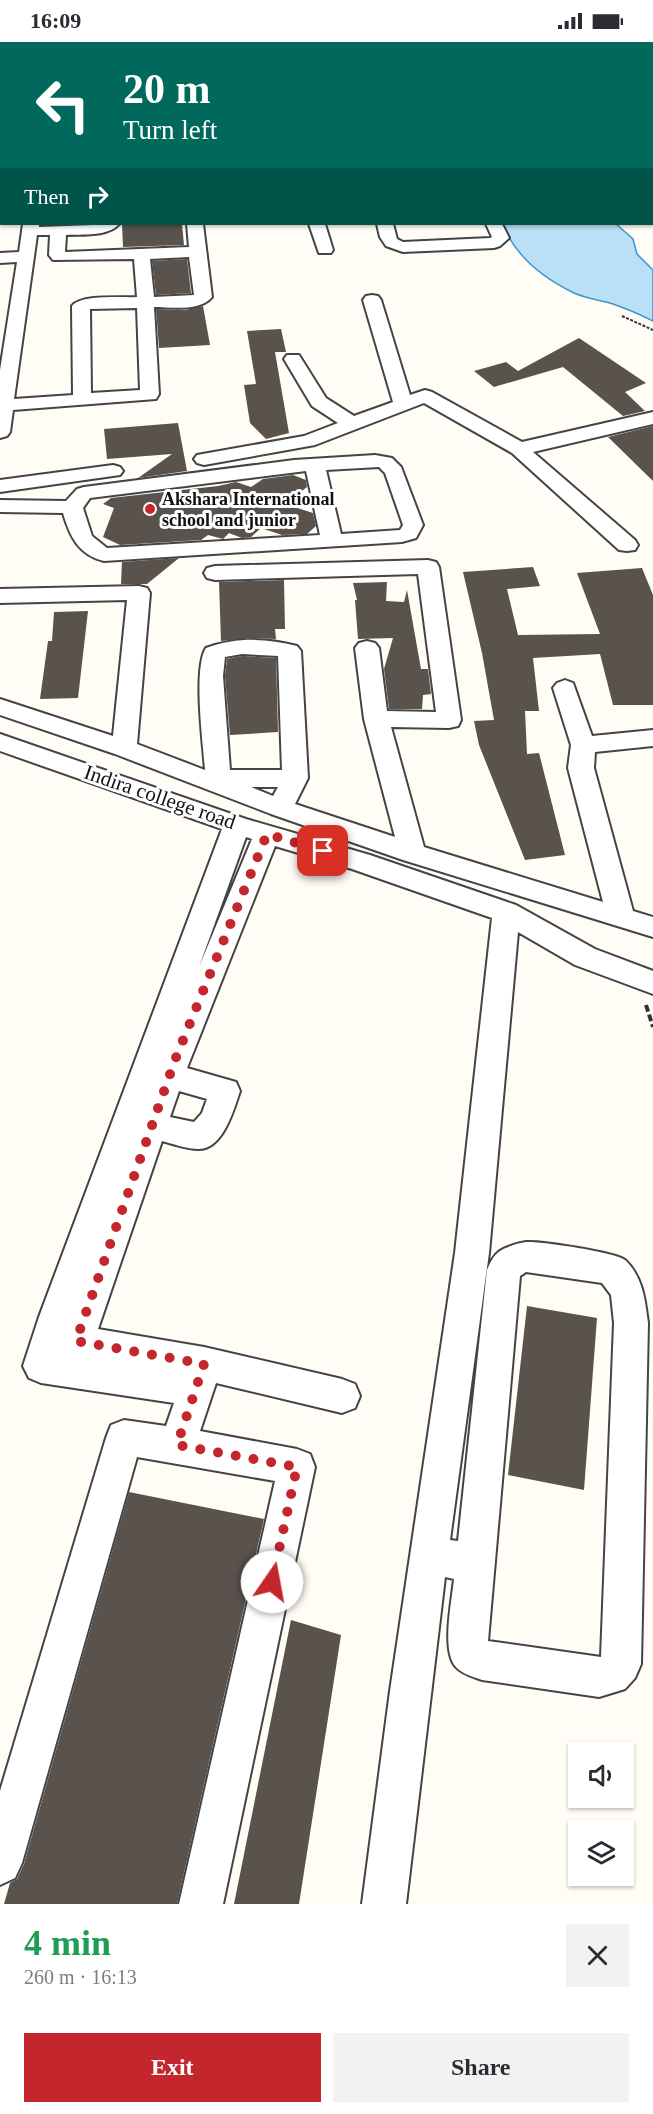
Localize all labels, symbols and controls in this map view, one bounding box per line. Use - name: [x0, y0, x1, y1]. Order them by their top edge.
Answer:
- text: 16:09: [30, 8, 81, 33]
- icon: left: [24, 66, 102, 144]
- text: 20 m: [123, 66, 211, 112]
- text: Turn left: [123, 115, 217, 145]
- icon: right: [81, 180, 114, 213]
- text: Then: [24, 184, 69, 209]
- place label: Akshara International school and junior: [162, 489, 335, 530]
- marker: Akshara International school and junior: [143, 502, 157, 516]
- street label: Indira college road: [81, 760, 239, 834]
- pin: [297, 825, 348, 876]
- icon: arrive: [306, 834, 339, 867]
- position arrow: [240, 1550, 304, 1614]
- map controls: [568, 1742, 634, 1886]
- button: sound: [568, 1742, 634, 1808]
- button: layers: [568, 1820, 634, 1886]
- text: 4 min: [24, 1923, 111, 1963]
- button: close: [566, 1924, 629, 1987]
- text: 260 m · 16:13: [24, 1966, 137, 1988]
- button: Exit: [24, 2033, 321, 2102]
- button: Share: [333, 2033, 629, 2102]

